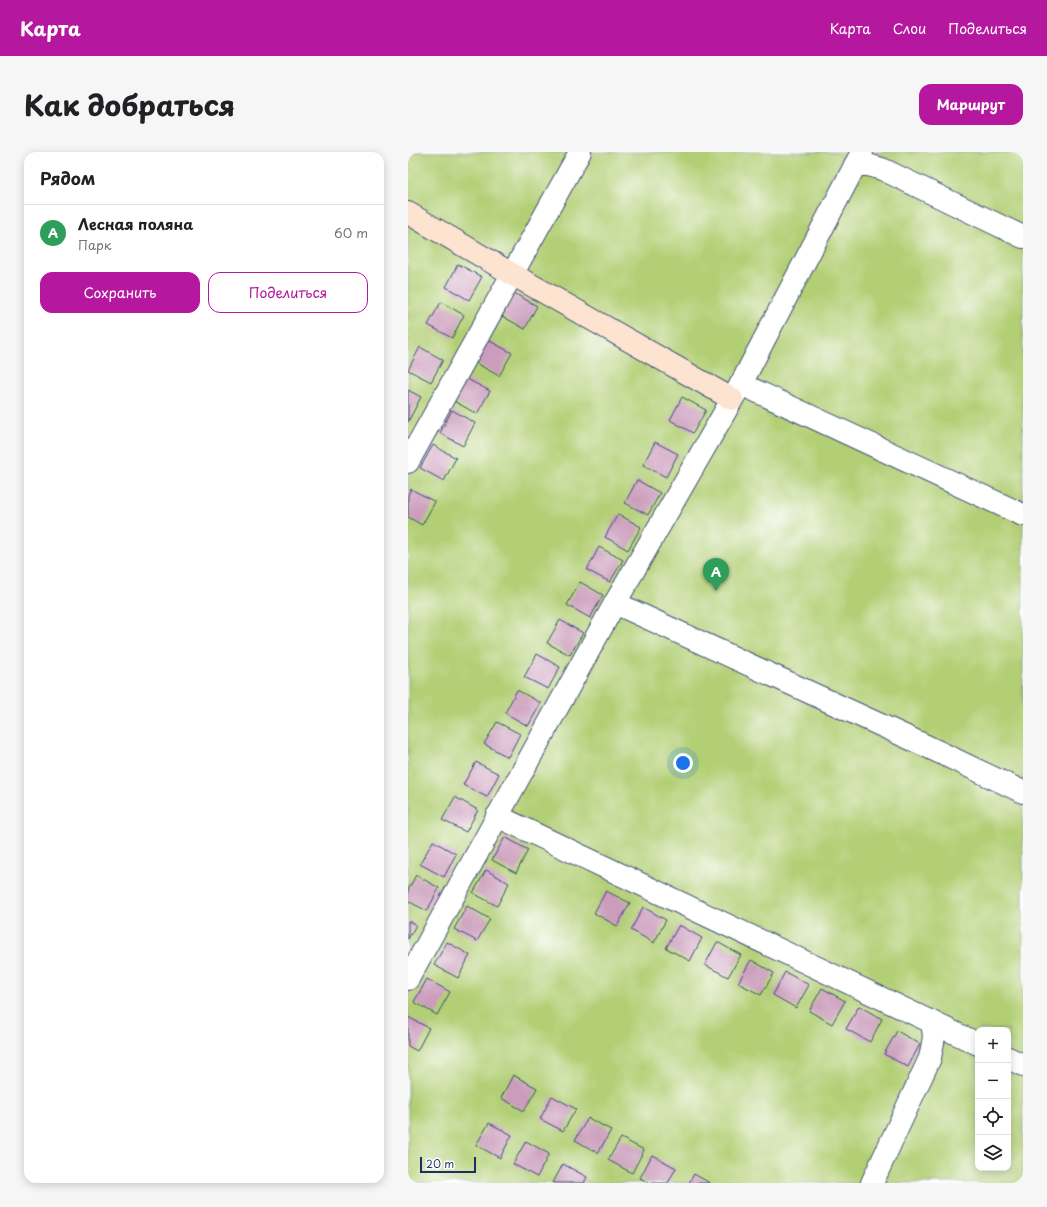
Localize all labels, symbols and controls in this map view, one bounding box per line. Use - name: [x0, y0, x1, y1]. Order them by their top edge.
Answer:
- text: Карта: [20, 14, 81, 42]
- text: Карта: [830, 18, 871, 39]
- text: Слои: [893, 18, 926, 39]
- text: Поделиться: [948, 18, 1027, 39]
- text: Как добраться: [24, 83, 235, 126]
- button: Маршрут: [919, 84, 1023, 125]
- text: Рядом: [40, 165, 95, 191]
- text: Лесная поляна: [78, 212, 194, 235]
- text: A: [48, 223, 58, 242]
- text: 60 m: [334, 223, 368, 242]
- text: Парк: [78, 235, 112, 254]
- button: Сохранить: [40, 272, 200, 313]
- button: Поделиться: [208, 272, 368, 313]
- pin: A: [703, 558, 729, 591]
- your location: [673, 753, 693, 773]
- map controls: [975, 1027, 1011, 1171]
- button: +: [975, 1027, 1011, 1063]
- button: −: [975, 1063, 1011, 1099]
- button: locate: [975, 1099, 1011, 1135]
- button: layers: [975, 1135, 1011, 1171]
- scale bar: [420, 1155, 476, 1174]
- text: 20 m: [426, 1155, 454, 1172]

